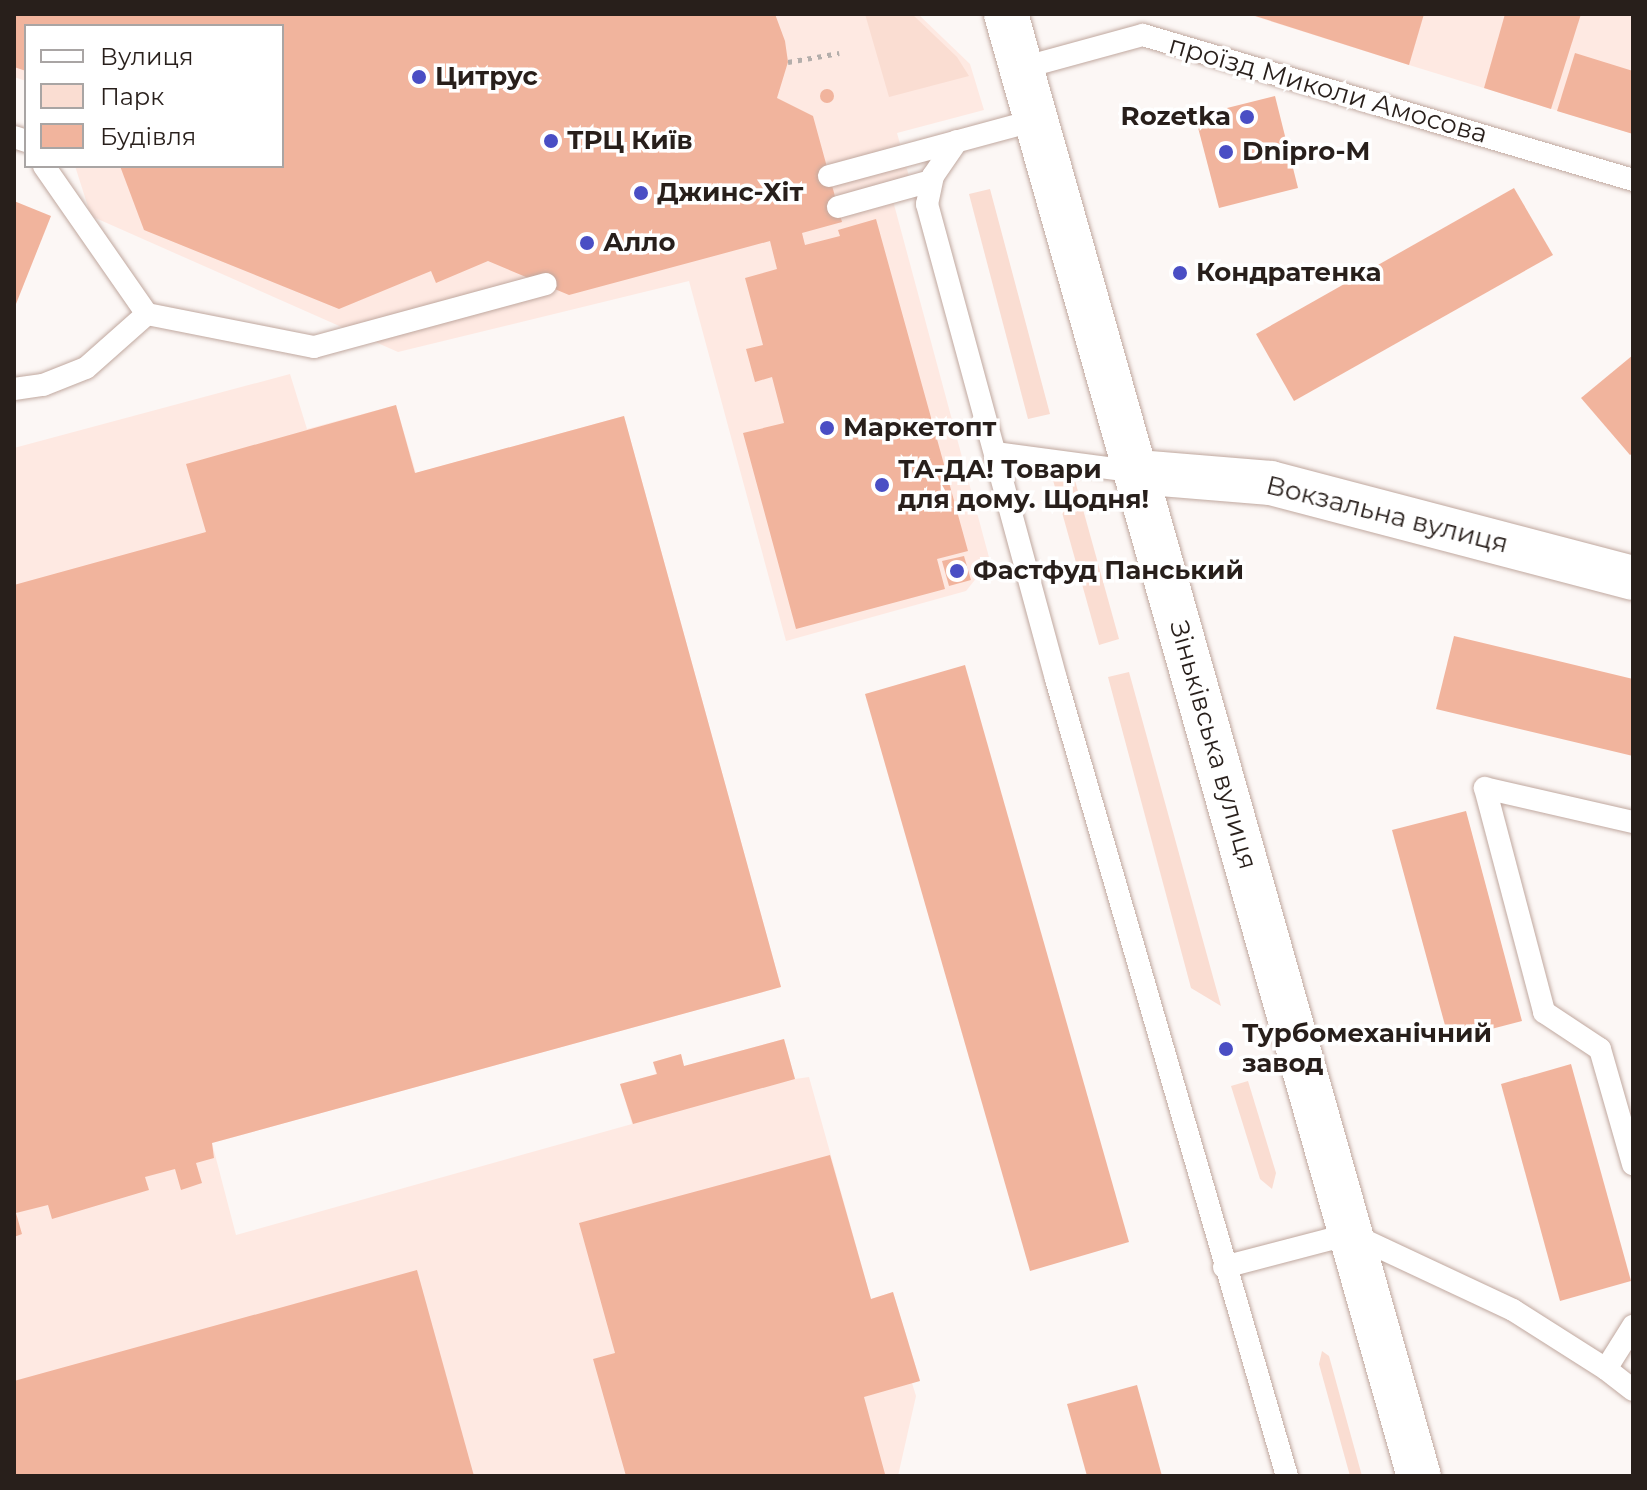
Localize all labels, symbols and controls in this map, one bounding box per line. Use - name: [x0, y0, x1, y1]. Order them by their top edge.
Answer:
- legend: [24, 24, 284, 168]
- street label: проїзд Миколи Амосова: [1165, 30, 1491, 150]
- text: Вулиця: [100, 42, 193, 71]
- place label: Цитрус: [435, 61, 538, 93]
- marker: Цитрус: [410, 68, 428, 86]
- text: Парк: [100, 82, 164, 111]
- place label: Rozetka: [1121, 101, 1231, 133]
- marker: Rozetka: [1238, 108, 1256, 126]
- text: Будівля: [100, 122, 196, 151]
- place label: ТРЦ Київ: [567, 125, 693, 157]
- marker: ТРЦ Київ: [542, 132, 560, 150]
- place label: Dnipro-M: [1242, 136, 1370, 168]
- marker: Dnipro-M: [1217, 143, 1235, 161]
- place label: Джинс-Хіт: [657, 177, 803, 209]
- marker: Джинс-Хіт: [632, 184, 650, 202]
- place label: Алло: [603, 227, 676, 259]
- marker: Алло: [578, 234, 596, 252]
- place label: Кондратенка: [1196, 257, 1381, 289]
- marker: Кондратенка: [1171, 264, 1189, 282]
- place label: Маркетопт: [843, 412, 996, 444]
- marker: Маркетопт: [818, 419, 836, 437]
- place label: ТА-ДА! Товари для дому. Щодня!: [898, 454, 1149, 516]
- street label: Вокзальна вулиця: [1263, 470, 1511, 560]
- marker: ТА-ДА! Товари для дому. Щодня!: [873, 476, 891, 494]
- place label: Фастфуд Панський: [973, 555, 1244, 587]
- marker: Фастфуд Панський: [948, 562, 966, 580]
- street label: Зіньківська вулиця: [1163, 617, 1263, 873]
- place label: Турбомеханічний завод: [1242, 1018, 1492, 1080]
- marker: Турбомеханічний завод: [1217, 1040, 1235, 1058]

